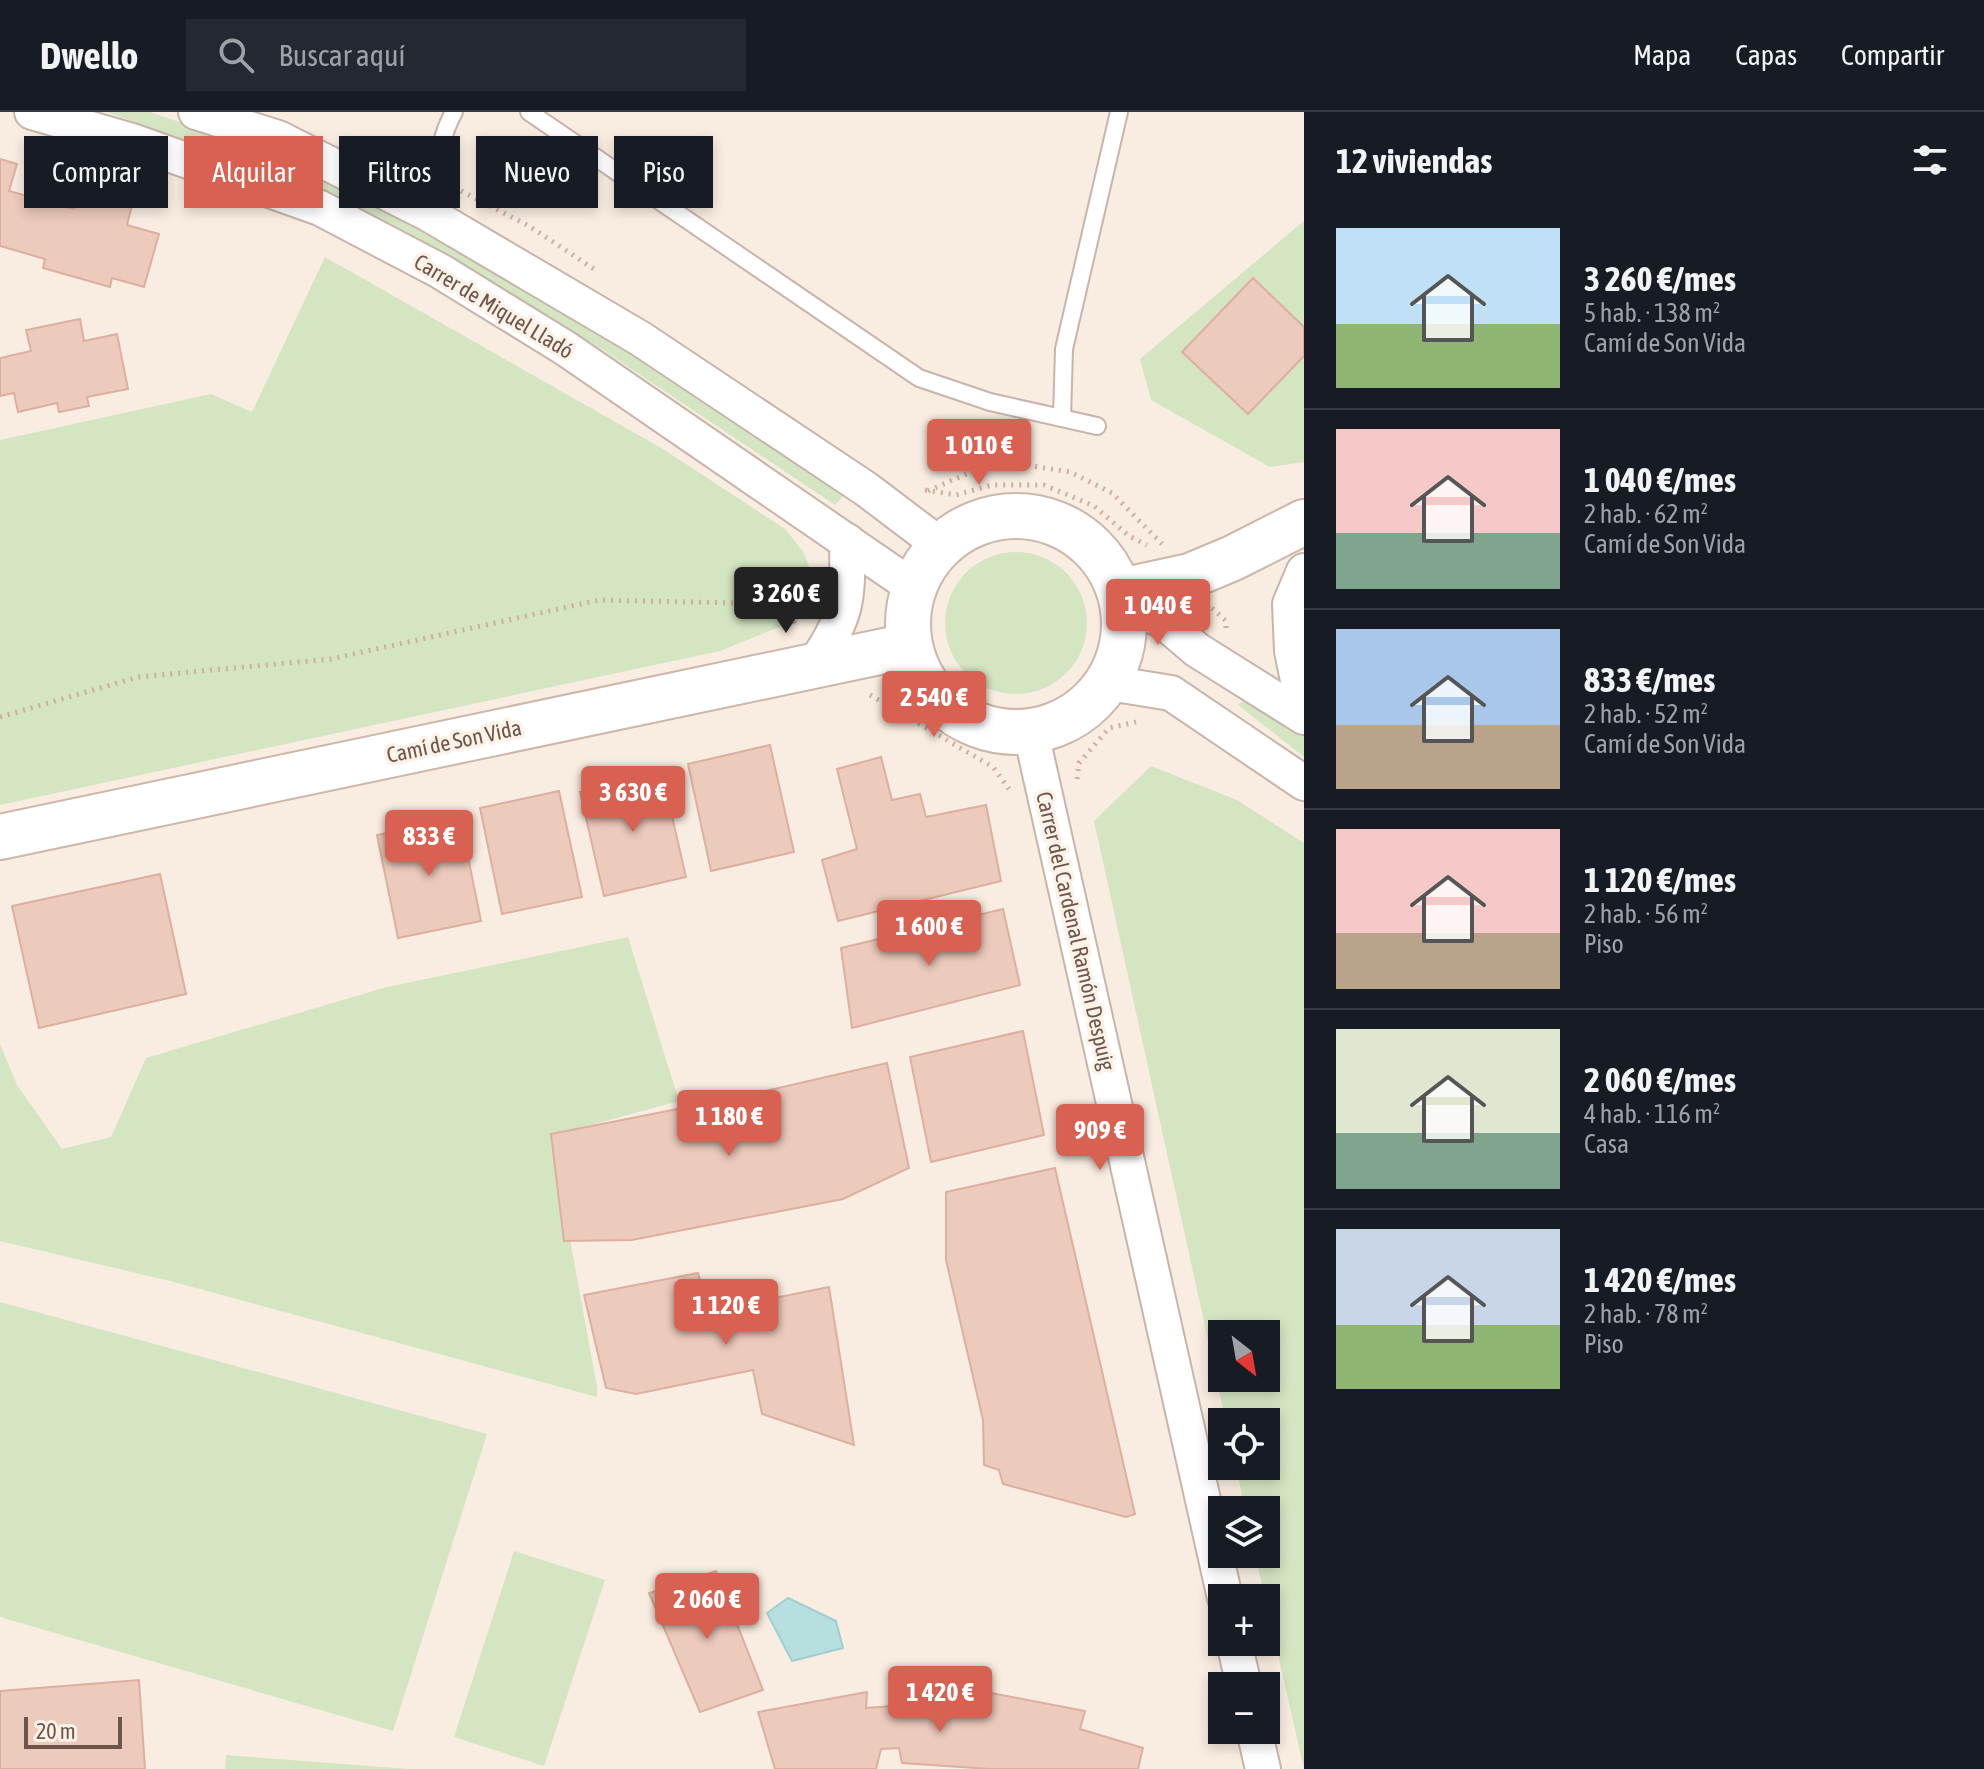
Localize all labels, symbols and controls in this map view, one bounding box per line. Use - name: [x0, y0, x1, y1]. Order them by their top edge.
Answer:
- search box: [186, 19, 746, 91]
- icon: search: [214, 33, 258, 77]
- text: Dwello: [40, 34, 138, 77]
- text: Buscar aquí: [278, 38, 405, 72]
- text: Mapa: [1633, 39, 1691, 71]
- text: Capas: [1735, 39, 1797, 71]
- text: Compartir: [1841, 39, 1944, 71]
- chip: Comprar: [24, 136, 168, 208]
- chip: Alquilar: [184, 136, 323, 208]
- chip: Filtros: [339, 136, 460, 208]
- chip: Nuevo: [476, 136, 598, 208]
- chip: Piso: [614, 136, 713, 208]
- icon: filters: [1908, 138, 1952, 182]
- text: 12 viviendas: [1336, 141, 1492, 180]
- street label: Carrer de Miquel Lladó: [410, 248, 578, 364]
- text: 3 260 €/mes: [1584, 259, 1736, 298]
- icon: home: [1400, 260, 1496, 356]
- text: 5 hab. · 138 m²: [1584, 298, 1720, 328]
- text: Camí de Son Vida: [1584, 328, 1746, 358]
- pin: 1 010 €: [905, 419, 1053, 487]
- text: 1 010 €: [945, 430, 1013, 460]
- text: 1 040 €/mes: [1584, 460, 1736, 499]
- icon: home: [1400, 461, 1496, 557]
- text: 2 hab. · 62 m²: [1584, 499, 1708, 529]
- text: Camí de Son Vida: [1584, 529, 1746, 559]
- pin: 3 260 €: [712, 567, 860, 635]
- text: 3 260 €: [752, 578, 820, 608]
- pin: 1 040 €: [1084, 579, 1232, 647]
- text: 1 040 €: [1124, 590, 1192, 620]
- text: 833 €/mes: [1584, 660, 1715, 699]
- icon: home: [1400, 661, 1496, 757]
- pin: 2 540 €: [860, 671, 1008, 739]
- text: 2 540 €: [900, 682, 968, 712]
- text: 2 hab. · 52 m²: [1584, 699, 1708, 729]
- street label: Camí de Son Vida: [384, 714, 524, 768]
- text: Camí de Son Vida: [1584, 729, 1746, 759]
- pin: 3 630 €: [559, 766, 707, 834]
- text: 3 630 €: [599, 777, 667, 807]
- street label: Carrer del Cardenal Ramón Despuig: [1031, 789, 1121, 1073]
- pin: 833 €: [373, 810, 485, 878]
- text: 833 €: [403, 821, 455, 851]
- text: 1 120 €/mes: [1584, 860, 1736, 899]
- icon: home: [1400, 861, 1496, 957]
- text: 2 hab. · 56 m²: [1584, 899, 1708, 929]
- pin: 1 600 €: [855, 900, 1003, 968]
- text: 1 600 €: [895, 911, 963, 941]
- text: Piso: [1584, 929, 1624, 959]
- text: 2 060 €/mes: [1584, 1060, 1736, 1099]
- icon: home: [1400, 1061, 1496, 1157]
- pin: 1 180 €: [655, 1090, 803, 1158]
- text: 4 hab. · 116 m²: [1584, 1099, 1720, 1129]
- text: 1 180 €: [695, 1101, 763, 1131]
- pin: 909 €: [1044, 1104, 1156, 1172]
- text: 909 €: [1074, 1115, 1126, 1145]
- text: Casa: [1584, 1129, 1629, 1159]
- text: 1 420 €/mes: [1584, 1260, 1736, 1299]
- icon: home: [1400, 1261, 1496, 1357]
- pin: 1 120 €: [652, 1279, 800, 1347]
- text: 1 120 €: [692, 1290, 760, 1320]
- text: 2 hab. · 78 m²: [1584, 1299, 1708, 1329]
- north arrow: [1208, 1320, 1280, 1392]
- map controls: [1208, 1320, 1280, 1744]
- text: Piso: [1584, 1329, 1624, 1359]
- button: locate: [1208, 1408, 1280, 1480]
- button: layers: [1208, 1496, 1280, 1568]
- pin: 2 060 €: [633, 1573, 781, 1641]
- text: 2 060 €: [673, 1584, 741, 1614]
- button: +: [1208, 1584, 1280, 1656]
- pin: 1 420 €: [866, 1666, 1014, 1734]
- button: −: [1208, 1672, 1280, 1744]
- text: 1 420 €: [906, 1677, 974, 1707]
- scale bar: [24, 1713, 122, 1749]
- text: 20 m: [36, 1718, 76, 1744]

